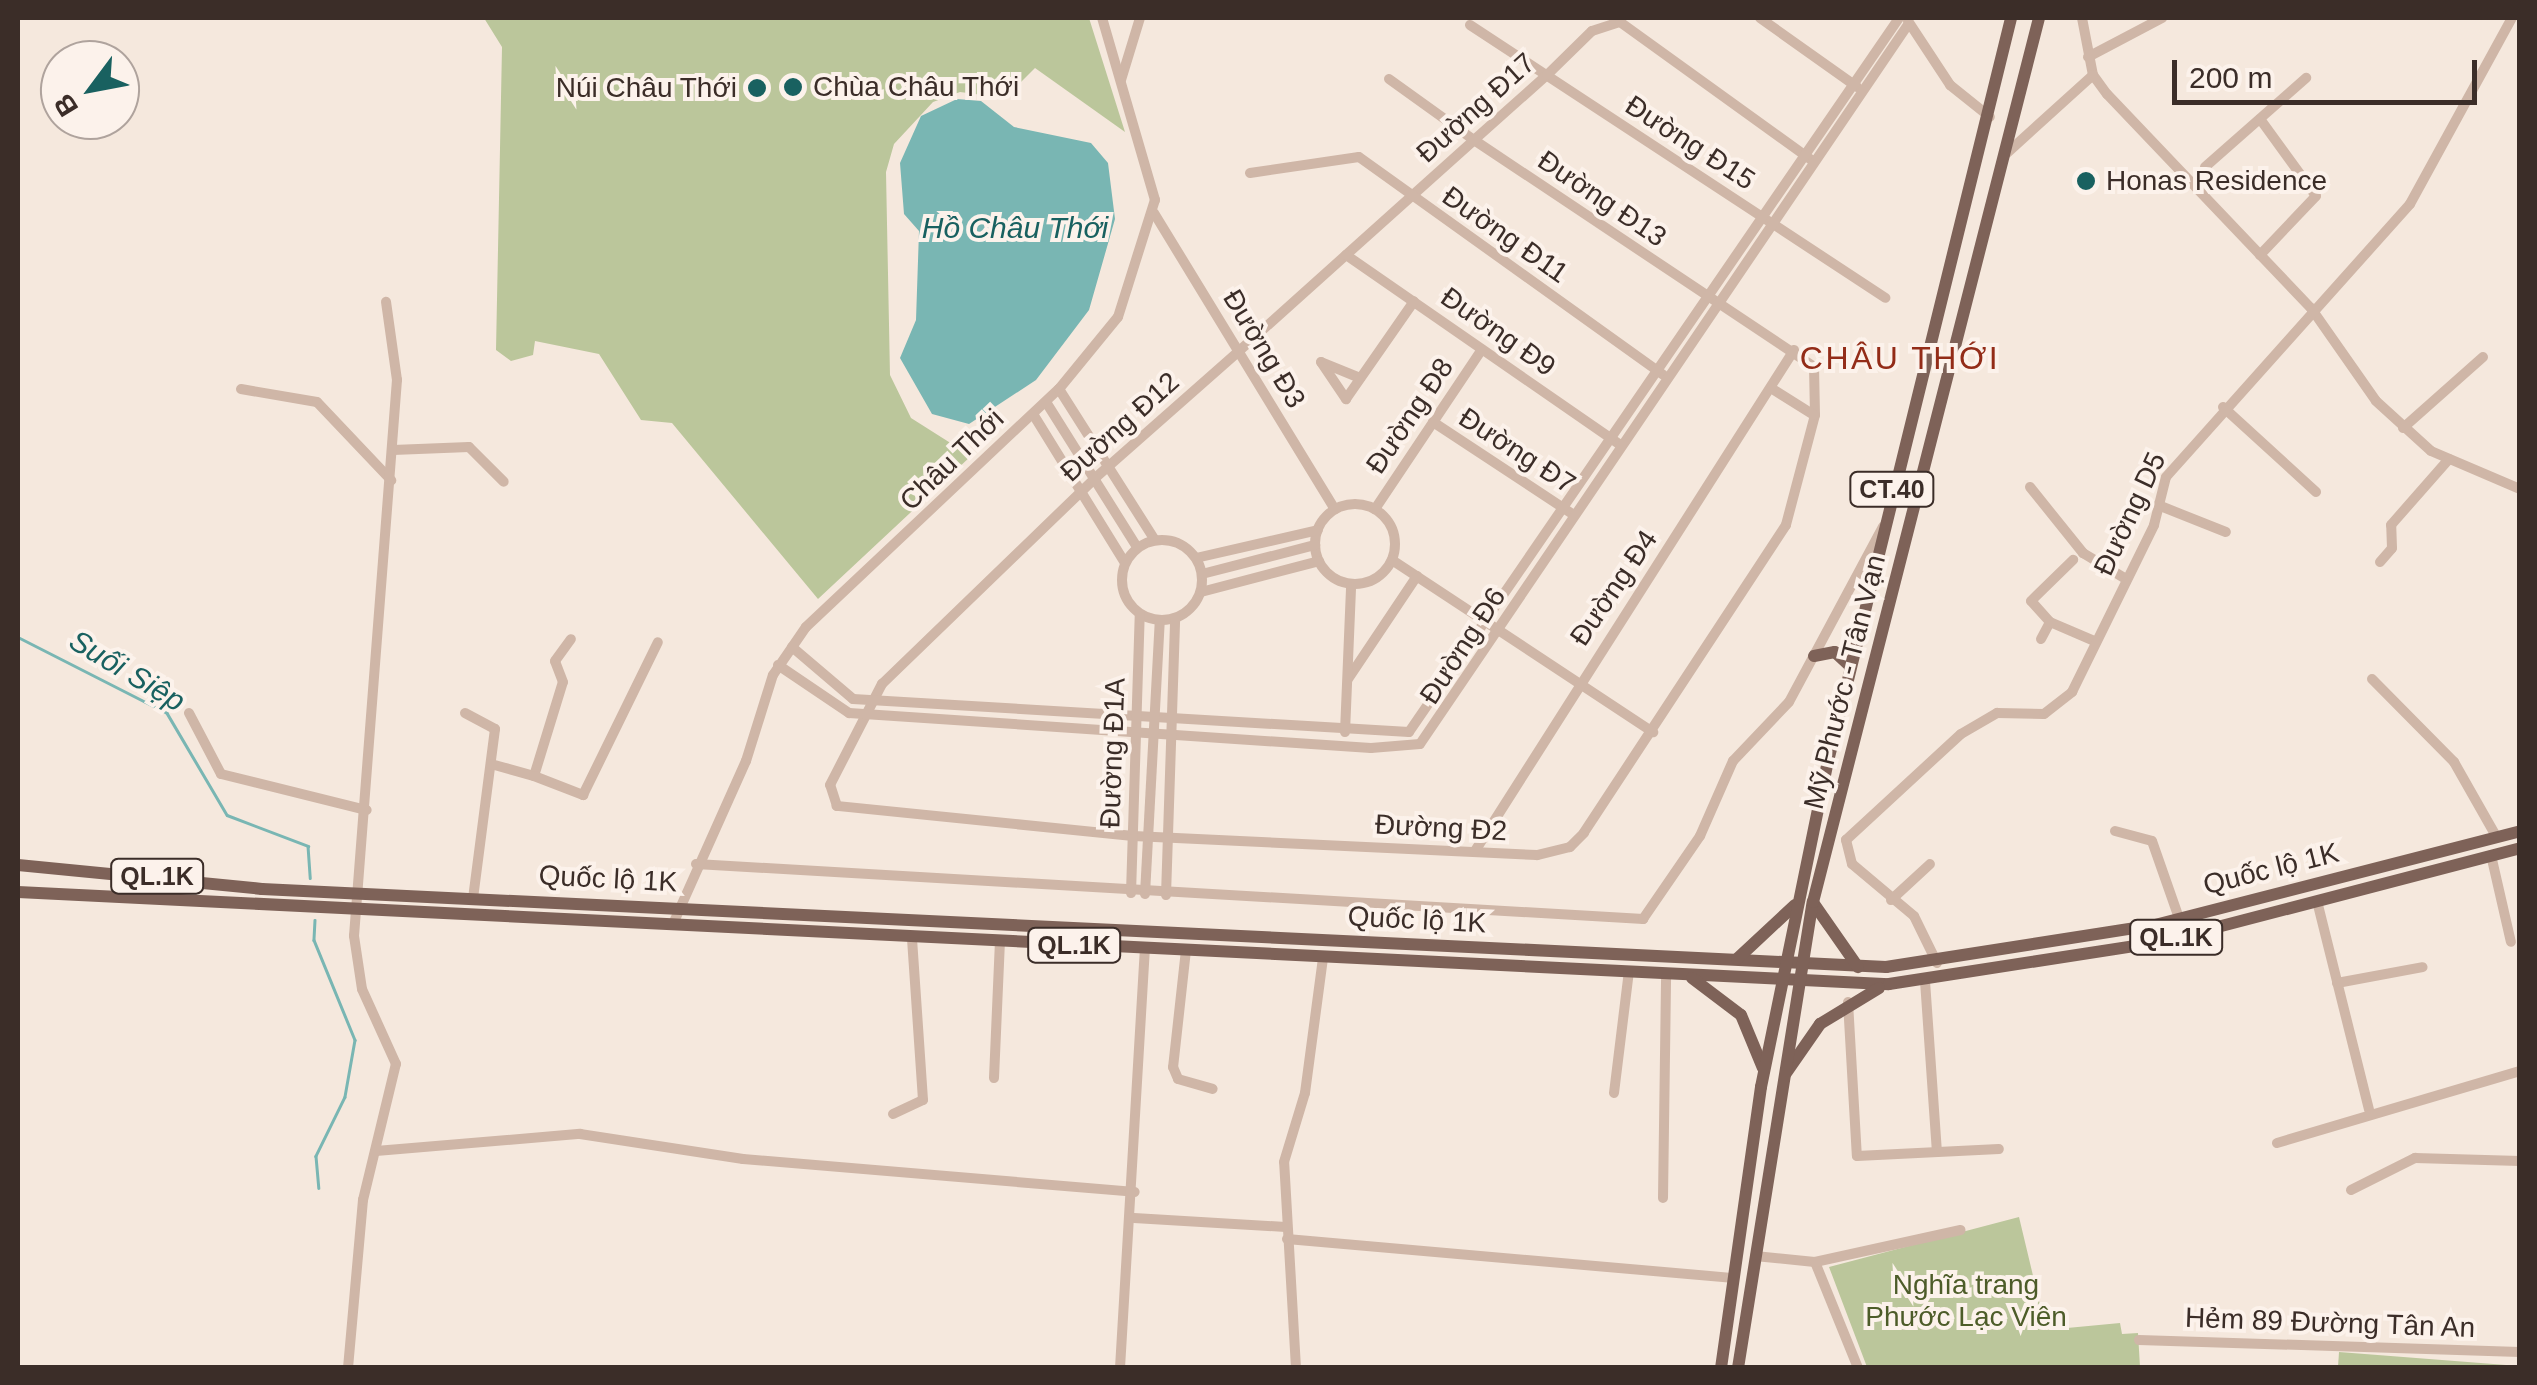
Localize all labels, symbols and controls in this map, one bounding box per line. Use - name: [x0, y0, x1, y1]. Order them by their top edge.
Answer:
- north arrow: [40, 40, 140, 140]
- scale bar: [2177, 40, 2482, 102]
- street label: Đường Đ17: [1410, 46, 1542, 170]
- text: 200 m: [2189, 61, 2272, 94]
- place label: Chùa Châu Thới: [813, 70, 1020, 104]
- place label: Núi Châu Thới: [555, 71, 737, 105]
- marker: Chùa Châu Thới: [782, 76, 804, 98]
- marker: Núi Châu Thới: [746, 77, 768, 99]
- text: B: [47, 88, 84, 122]
- street label: Đường Đ15: [1619, 89, 1761, 197]
- street label: Đường Đ13: [1531, 144, 1673, 254]
- place label: Honas Residence: [2106, 164, 2327, 198]
- marker: Honas Residence: [2075, 170, 2097, 192]
- street label: Đường Đ11: [1436, 179, 1574, 291]
- water label: Hồ Châu Thới: [922, 210, 1108, 246]
- street label: Đường Đ9: [1434, 280, 1562, 384]
- street label: Đường Đ3: [1216, 284, 1312, 414]
- district label: CHÂU THỚI: [1799, 339, 2001, 377]
- street label: Đường Đ8: [1359, 352, 1461, 480]
- street label: Đường Đ12: [1054, 365, 1186, 489]
- street label: Đường Đ7: [1452, 401, 1582, 501]
- street label: Châu Thới: [893, 402, 1011, 518]
- street label: Đường D5: [2087, 447, 2173, 581]
- road number: CT.40: [1847, 469, 1937, 509]
- street label: Đường Đ4: [1563, 524, 1665, 652]
- street label: Mỹ Phước - Tân Vạn: [1797, 551, 1893, 813]
- street label: Đường Đ6: [1413, 581, 1513, 711]
- water label: Suối Siệp: [63, 622, 191, 720]
- street label: Đường Đ1A: [1094, 677, 1132, 829]
- street label: Đường Đ2: [1374, 808, 1508, 848]
- street label: Quốc lộ 1K: [2200, 836, 2342, 902]
- road number: QL.1K: [110, 856, 204, 896]
- street label: Quốc lộ 1K: [538, 859, 678, 899]
- street label: Quốc lộ 1K: [1347, 900, 1487, 940]
- road number: QL.1K: [2128, 917, 2224, 957]
- road number: QL.1K: [1026, 925, 1122, 965]
- park label: Nghĩa trang Phước Lạc Viên: [1865, 1268, 2067, 1334]
- street label: Hẻm 89 Đường Tân An: [2183, 1301, 2477, 1345]

